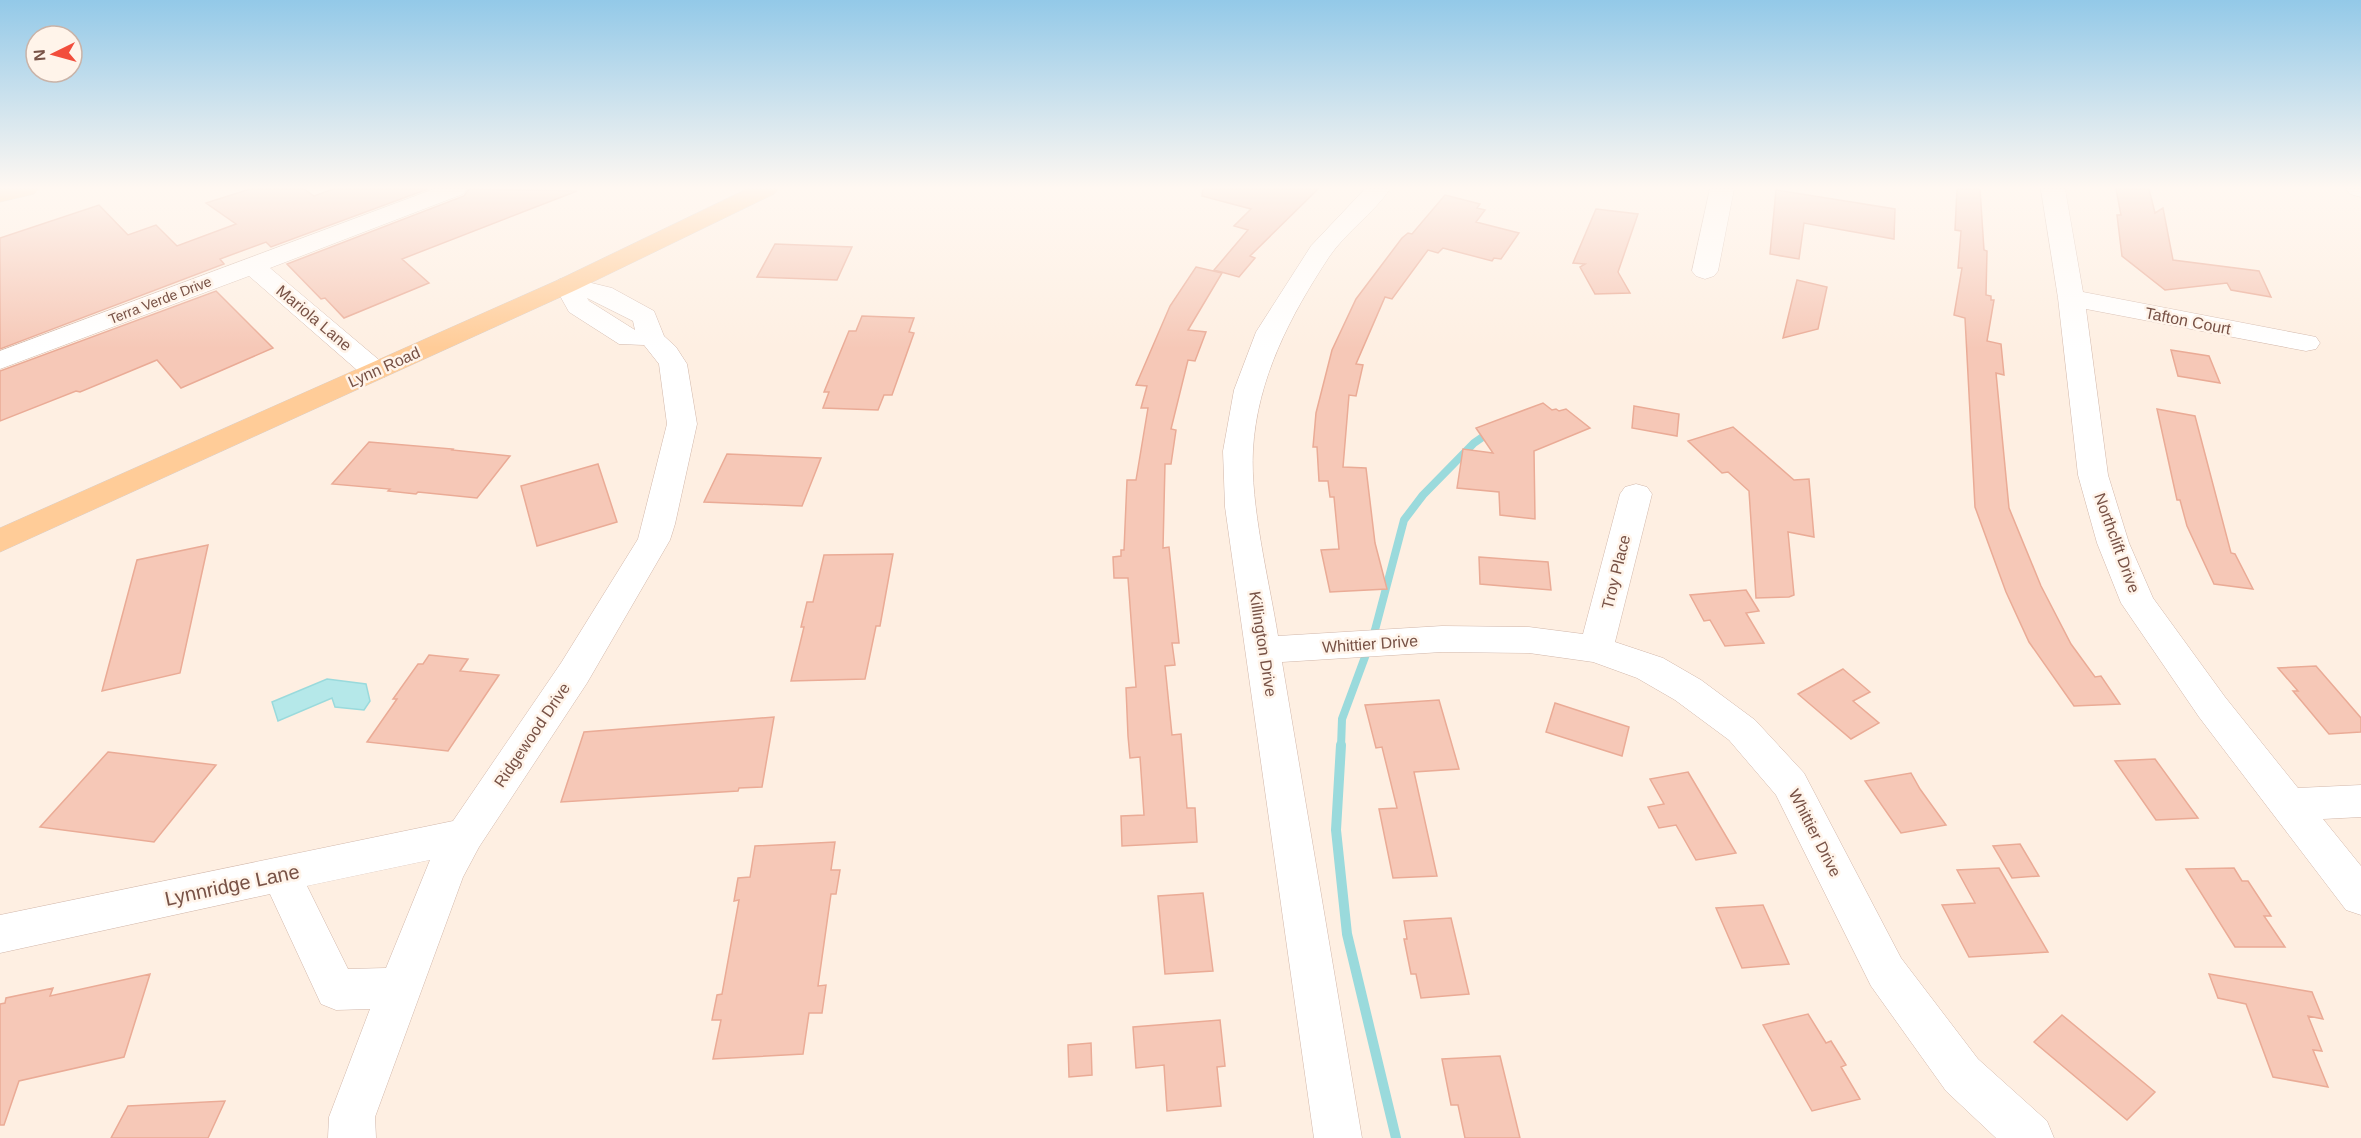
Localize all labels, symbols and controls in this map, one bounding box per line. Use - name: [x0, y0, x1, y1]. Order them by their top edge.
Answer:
- north arrow: [24, 24, 84, 84]
- text: N: [31, 49, 49, 62]
- street label: Terra Verde Drive: [106, 273, 214, 327]
- street label: Mariola Lane: [273, 282, 355, 354]
- street label: Tafton Court: [2144, 304, 2233, 338]
- street label: Lynn Road: [345, 344, 423, 390]
- street label: Northclift Drive: [2091, 491, 2143, 595]
- street label: Troy Place: [1599, 533, 1633, 611]
- street label: Killington Drive: [1246, 590, 1280, 698]
- street label: Whittier Drive: [1322, 632, 1419, 656]
- street label: Ridgewood Drive: [491, 680, 573, 790]
- street label: Whittier Drive: [1786, 786, 1844, 880]
- street label: Lynnridge Lane: [163, 860, 301, 910]

